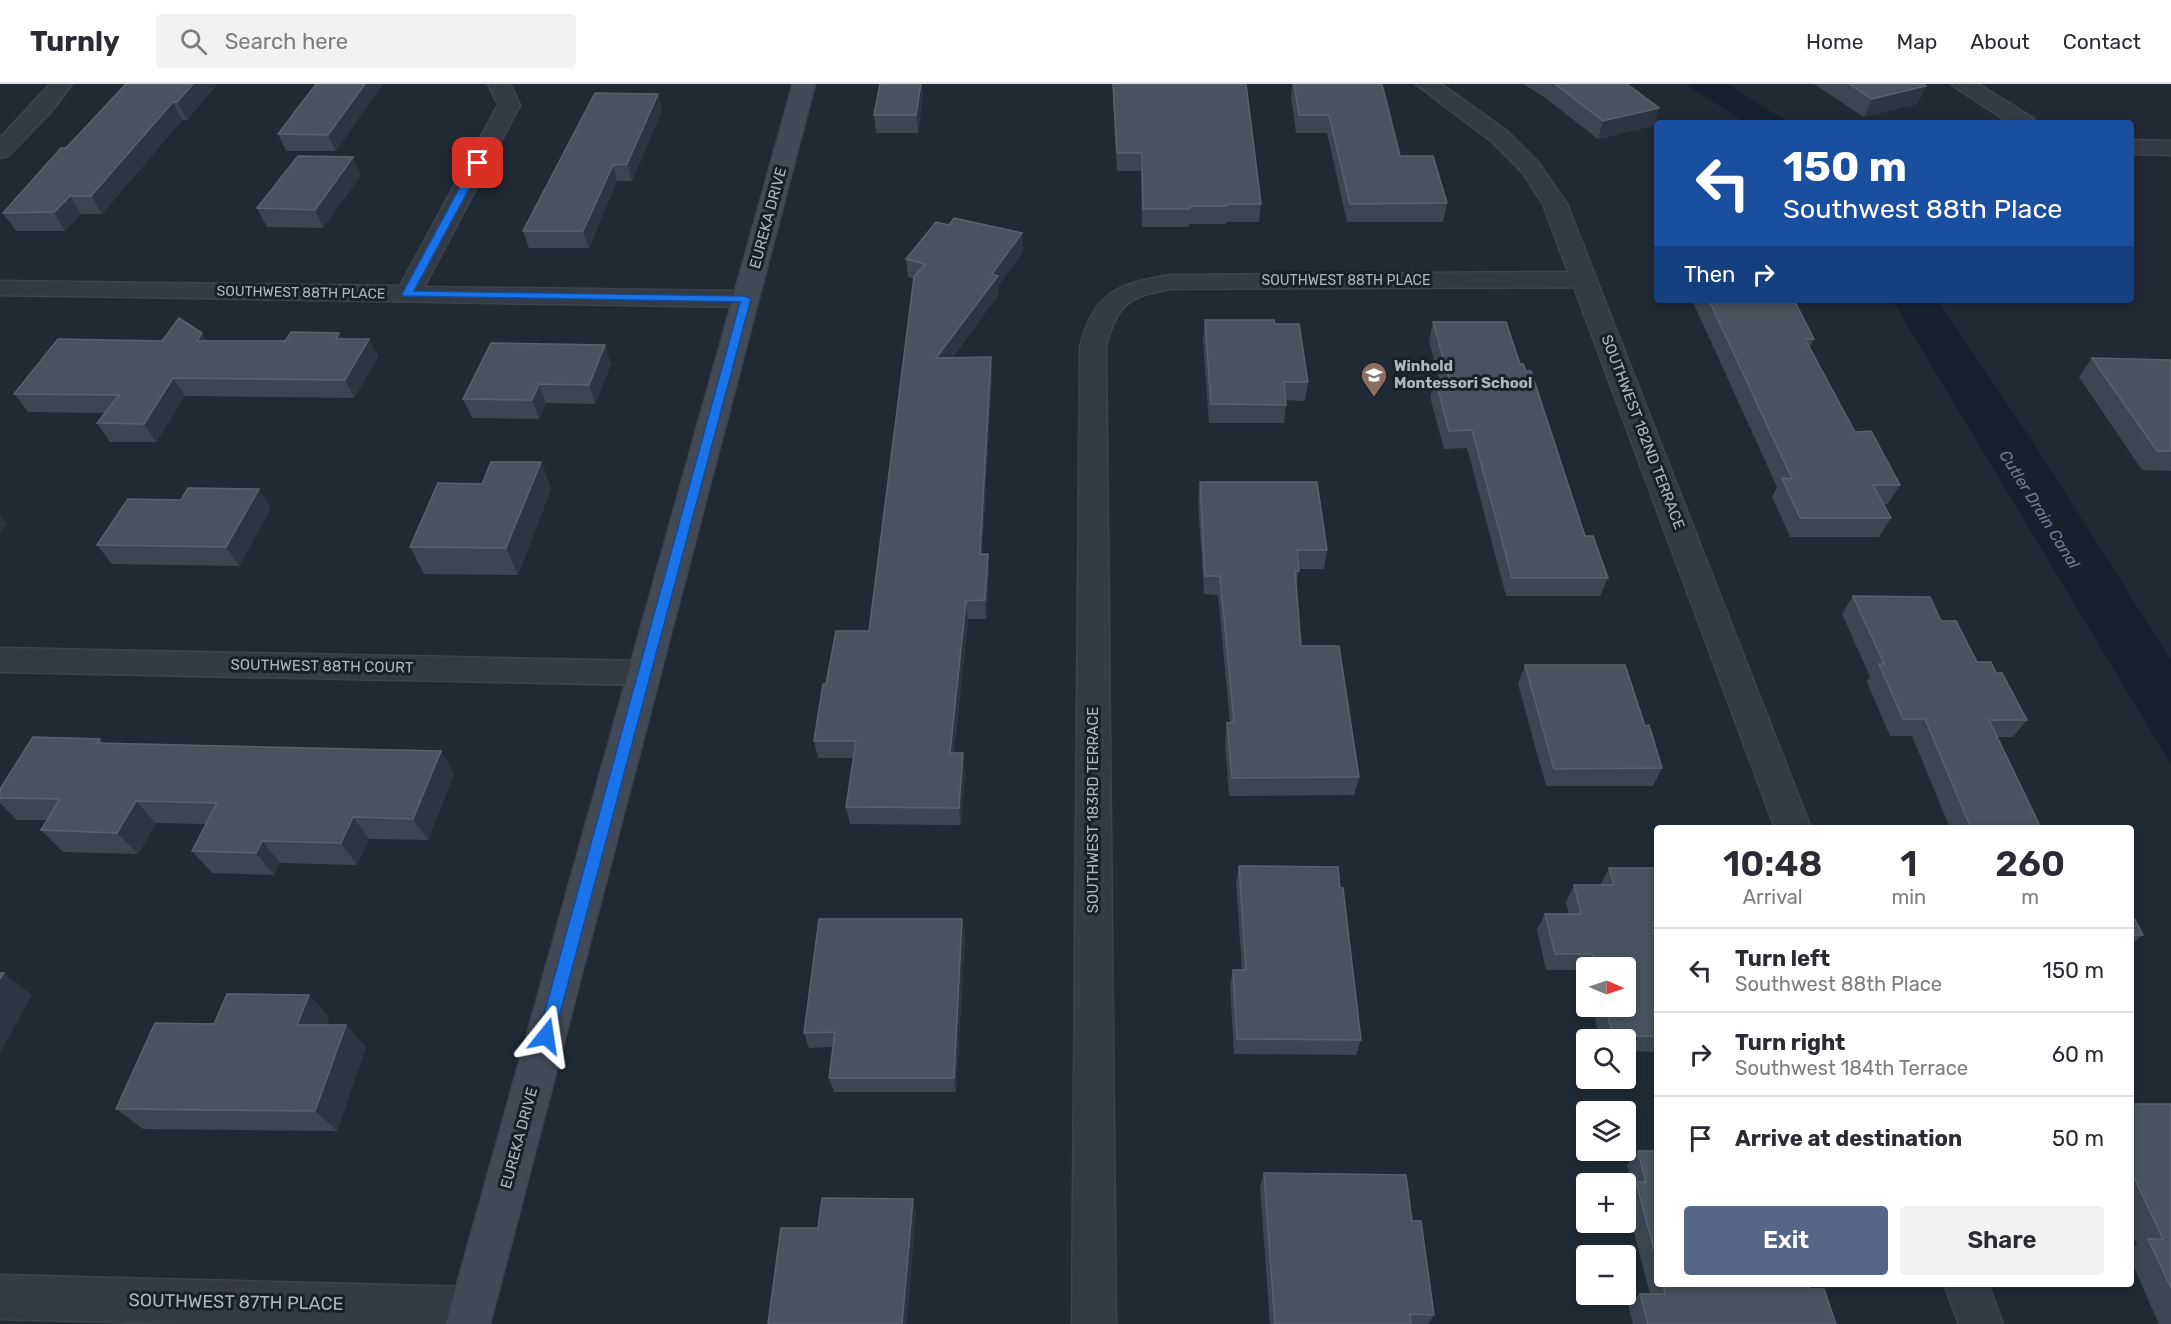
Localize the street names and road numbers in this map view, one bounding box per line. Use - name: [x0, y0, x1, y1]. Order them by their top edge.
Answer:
- street label: EUREKA DRIVE: [746, 165, 790, 271]
- street label: SOUTHWEST 88TH PLACE: [1262, 272, 1430, 289]
- street label: SOUTHWEST 88TH PLACE: [216, 283, 386, 302]
- street label: SOUTHWEST 182ND TERRACE: [1598, 332, 1688, 532]
- street label: SOUTHWEST 88TH COURT: [230, 655, 414, 677]
- street label: SOUTHWEST 183RD TERRACE: [1084, 707, 1102, 913]
- street label: EUREKA DRIVE: [497, 1085, 541, 1191]
- street label: SOUTHWEST 87TH PLACE: [128, 1289, 344, 1315]

